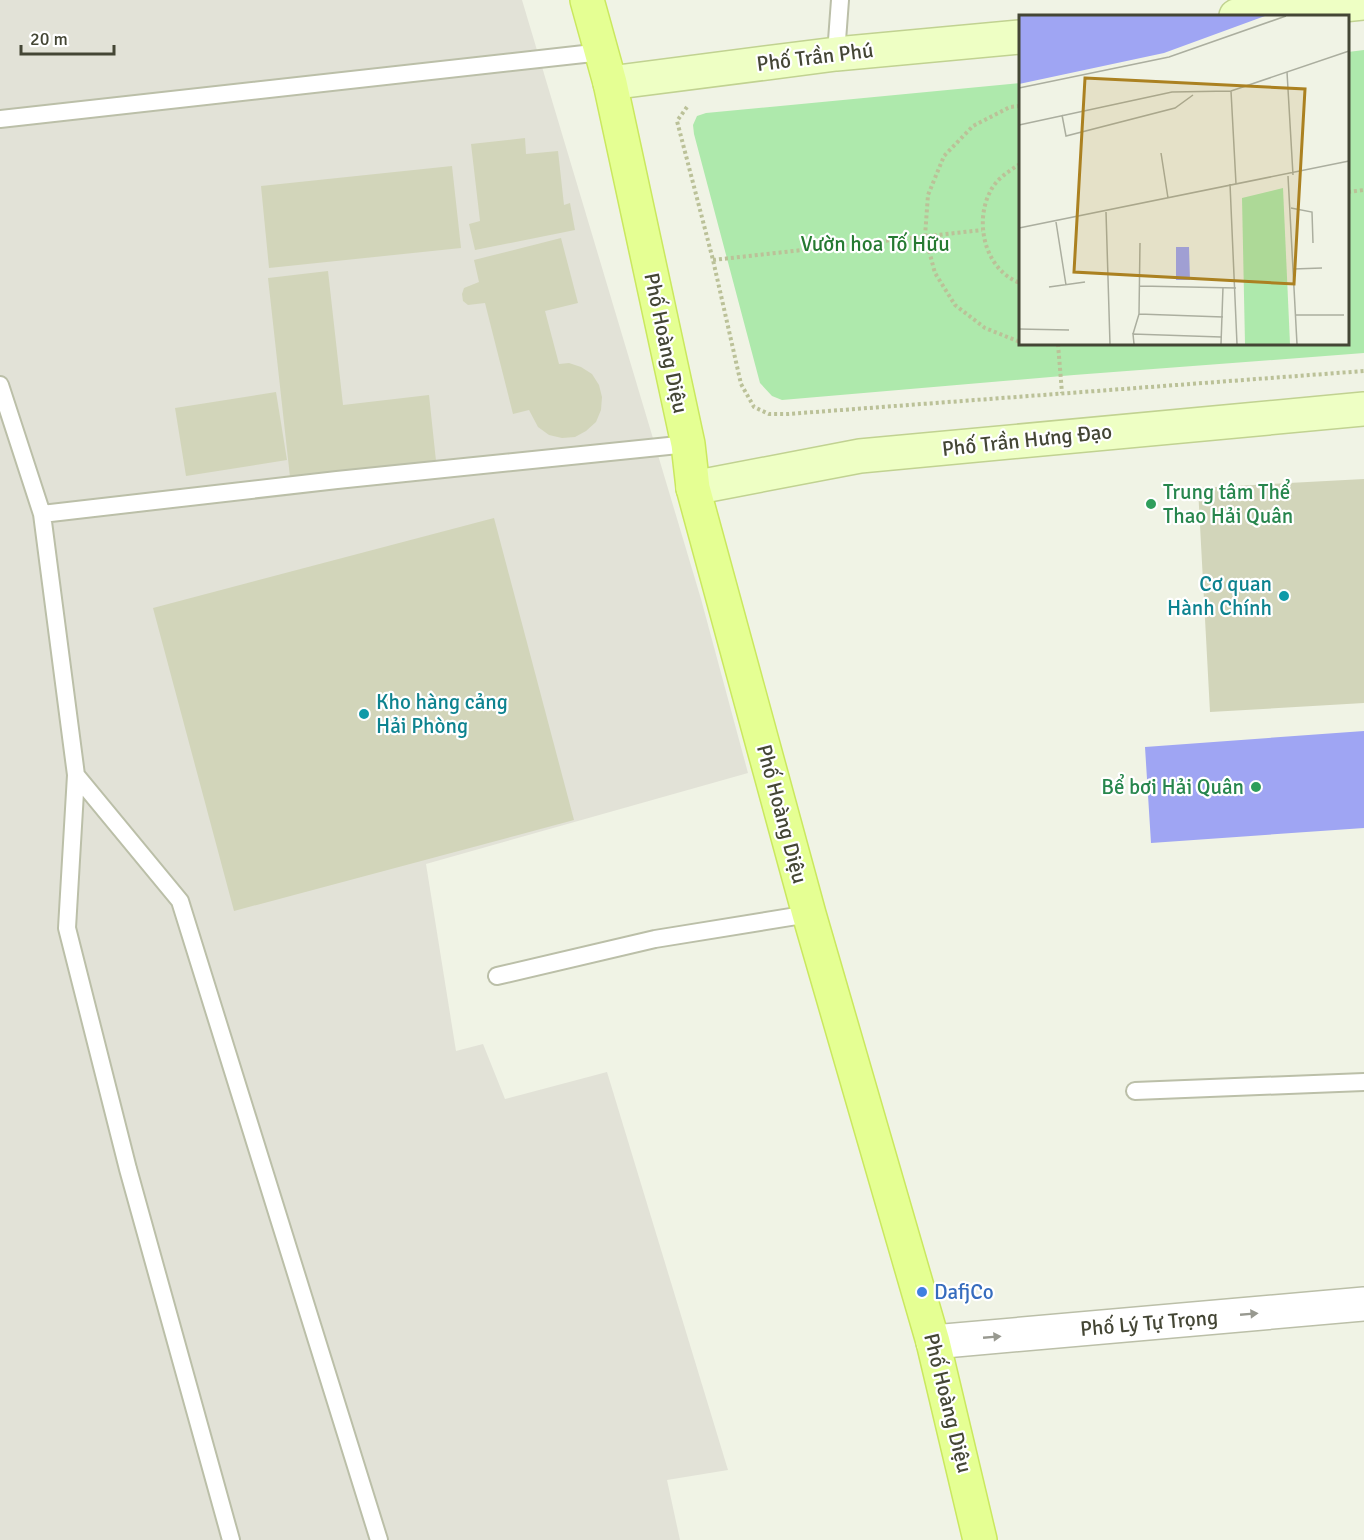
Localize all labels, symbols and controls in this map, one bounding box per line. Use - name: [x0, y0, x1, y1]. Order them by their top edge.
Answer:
- inset map: [1019, 15, 1349, 345]
- scale bar: [21, 18, 114, 56]
- text: 20 m: [30, 28, 68, 50]
- street label: Phố Trần Phú: [755, 37, 875, 77]
- park label: Vườn hoa Tố Hữu: [800, 231, 950, 257]
- street label: Phố Hoàng Diệu: [638, 270, 694, 416]
- street label: Phố Trần Hưng Đạo: [941, 418, 1113, 462]
- place label: Trung tâm Thể Thao Hải Quân: [1163, 478, 1293, 529]
- marker: Trung tâm Thể Thao Hải Quân: [1144, 497, 1158, 511]
- place label: Cơ quan Hành Chính: [1167, 571, 1272, 621]
- marker: Cơ quan Hành Chính: [1277, 589, 1291, 603]
- place label: Kho hàng cảng Hải Phòng: [376, 689, 508, 739]
- marker: Kho hàng cảng Hải Phòng: [357, 707, 371, 721]
- street label: Phố Hoàng Diệu: [751, 742, 813, 886]
- place label: Bể bơi Hải Quân: [1101, 773, 1244, 800]
- marker: Bể bơi Hải Quân: [1249, 780, 1263, 794]
- place label: DafjCo: [934, 1279, 994, 1305]
- marker: DafjCo: [915, 1285, 929, 1299]
- street label: Phố Lý Tự Trọng: [1079, 1304, 1219, 1342]
- one-way arrow: [1239, 1309, 1258, 1319]
- street label: Phố Hoàng Diệu: [918, 1330, 978, 1476]
- one-way arrow: [982, 1332, 1001, 1342]

